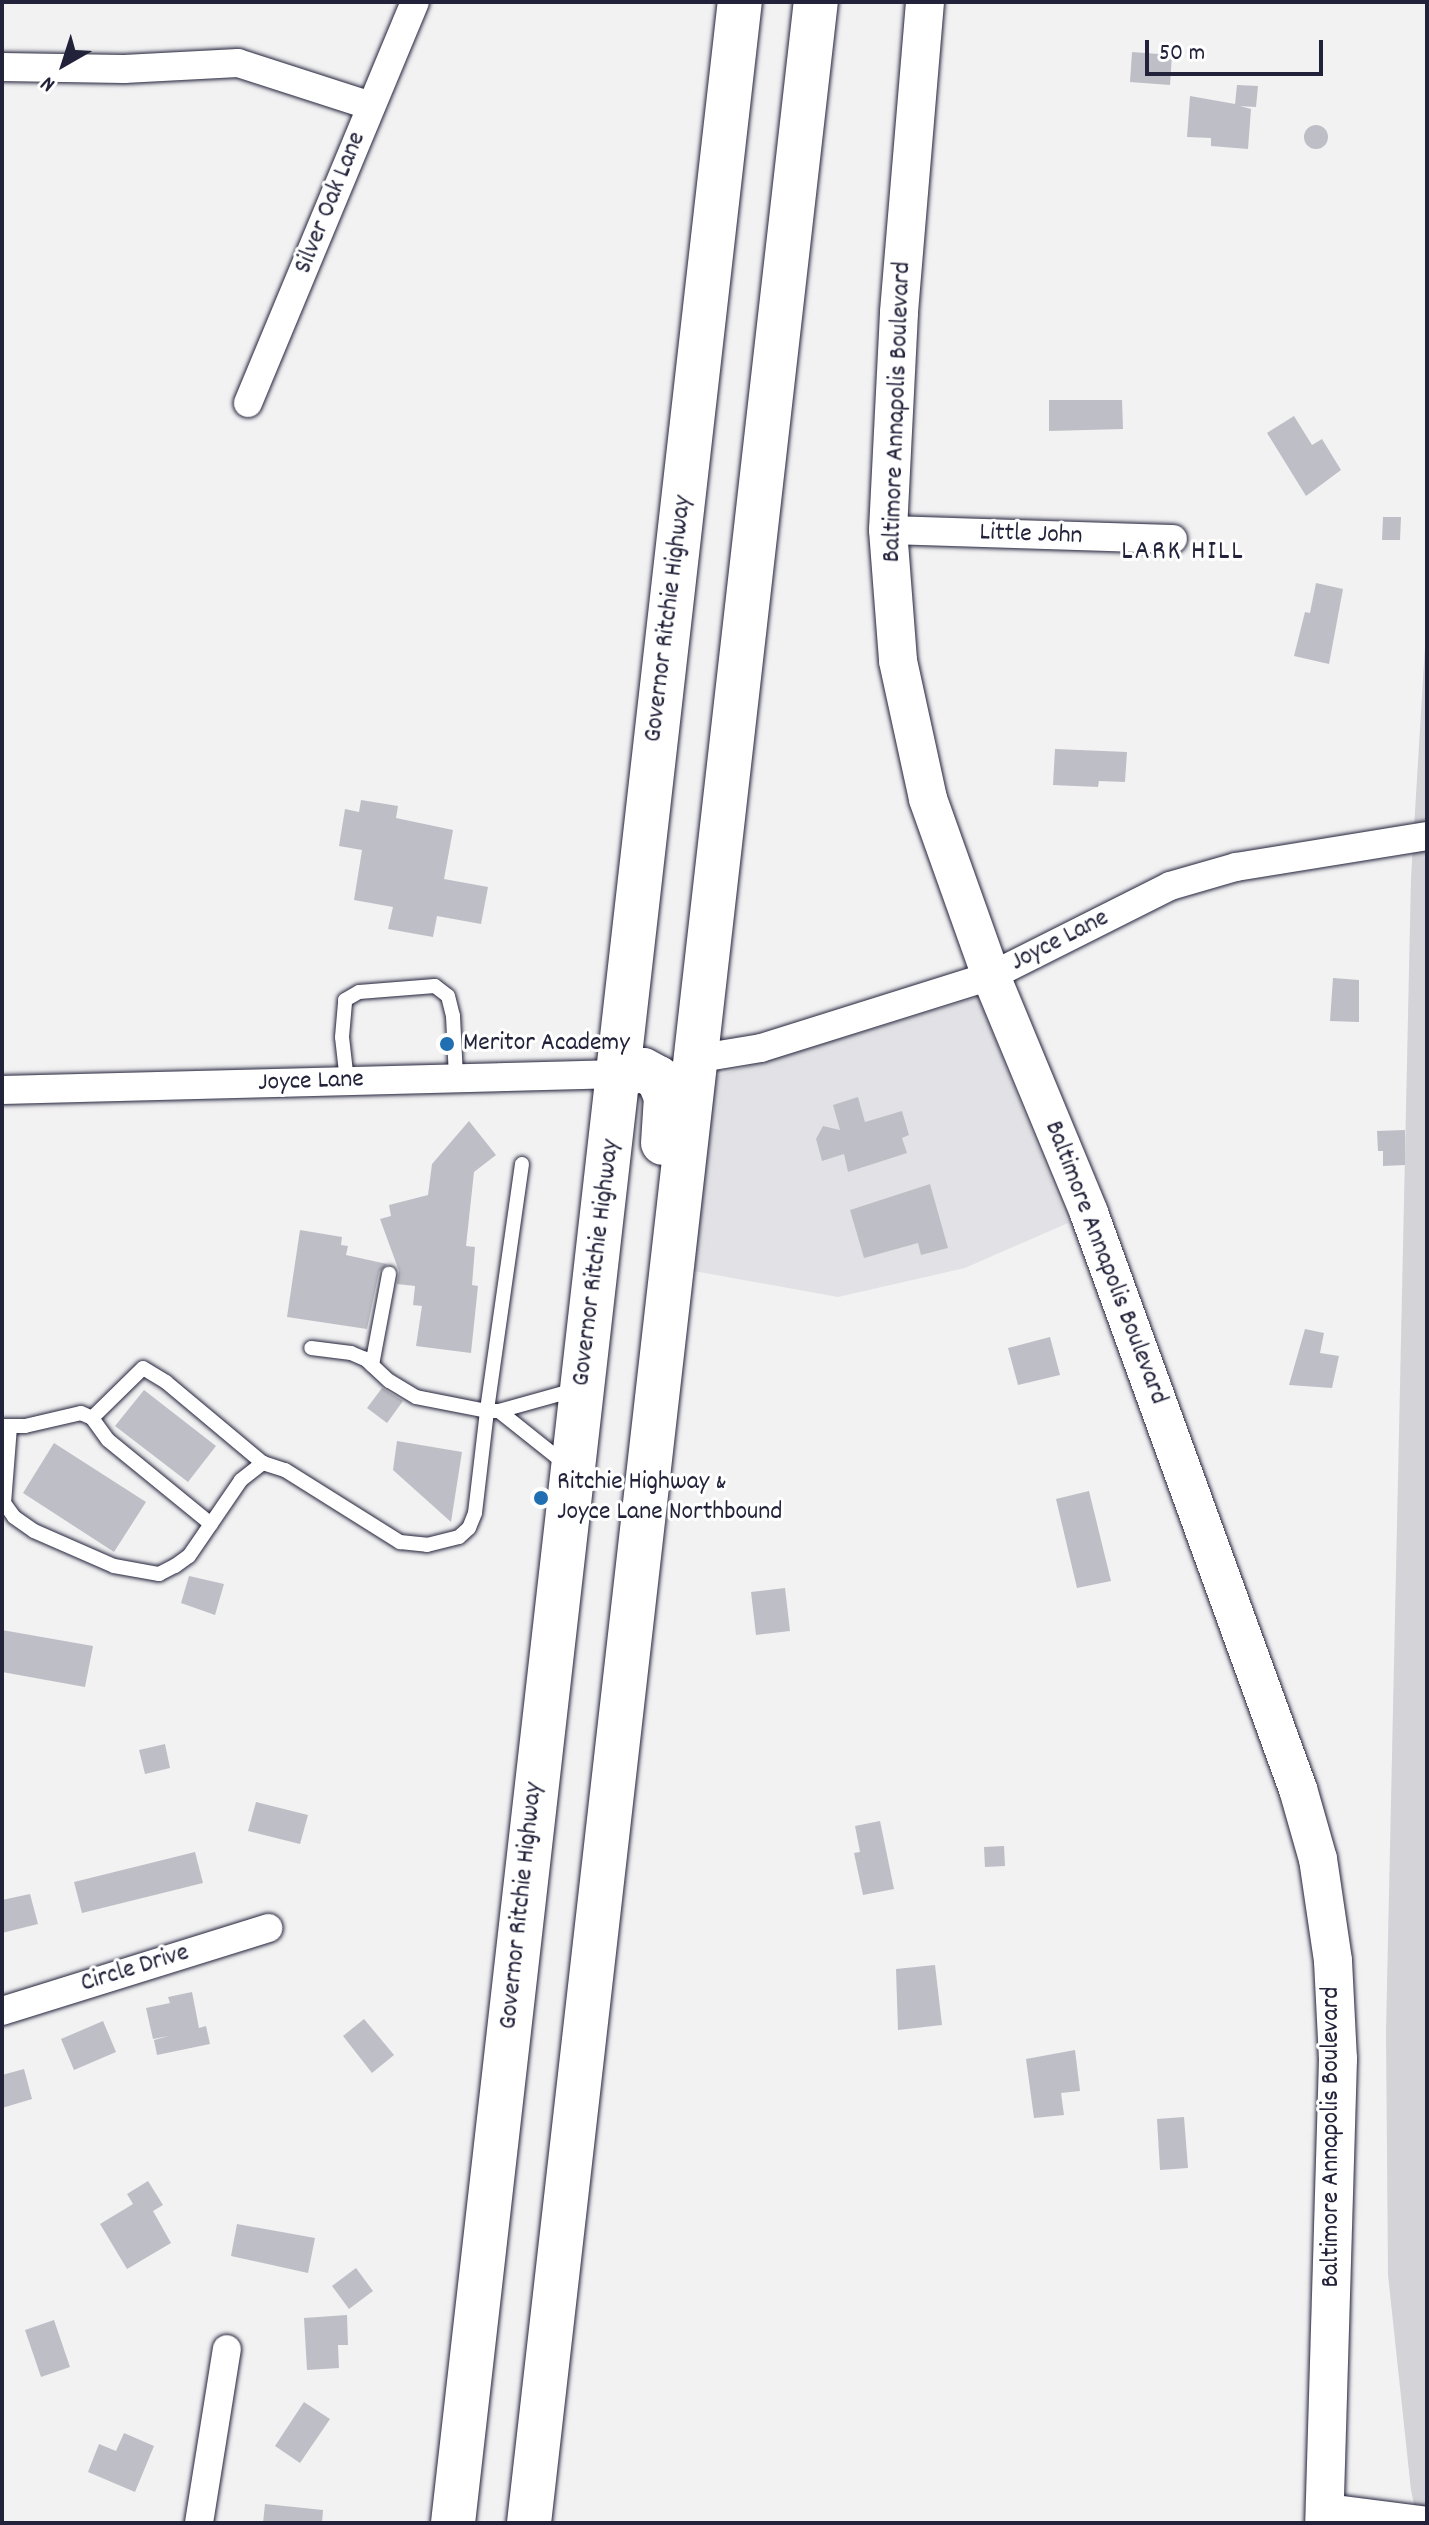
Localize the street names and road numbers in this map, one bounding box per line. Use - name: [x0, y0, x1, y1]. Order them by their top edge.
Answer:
- street label: Silver Oak Lane: [288, 127, 374, 279]
- street label: Baltimore Annapolis Boulevard: [877, 261, 919, 563]
- street label: Governor Ritchie Highway: [638, 494, 700, 744]
- street label: Little John: [979, 518, 1083, 552]
- street label: Joyce Lane: [1006, 903, 1114, 979]
- street label: Joyce Lane: [258, 1065, 364, 1099]
- street label: Baltimore Annapolis Boulevard: [1037, 1117, 1173, 1409]
- street label: Governor Ritchie Highway: [566, 1138, 628, 1388]
- street label: Governor Ritchie Highway: [494, 1781, 550, 2031]
- street label: Circle Drive: [77, 1938, 193, 2000]
- street label: Baltimore Annapolis Boulevard: [1316, 1987, 1348, 2287]

